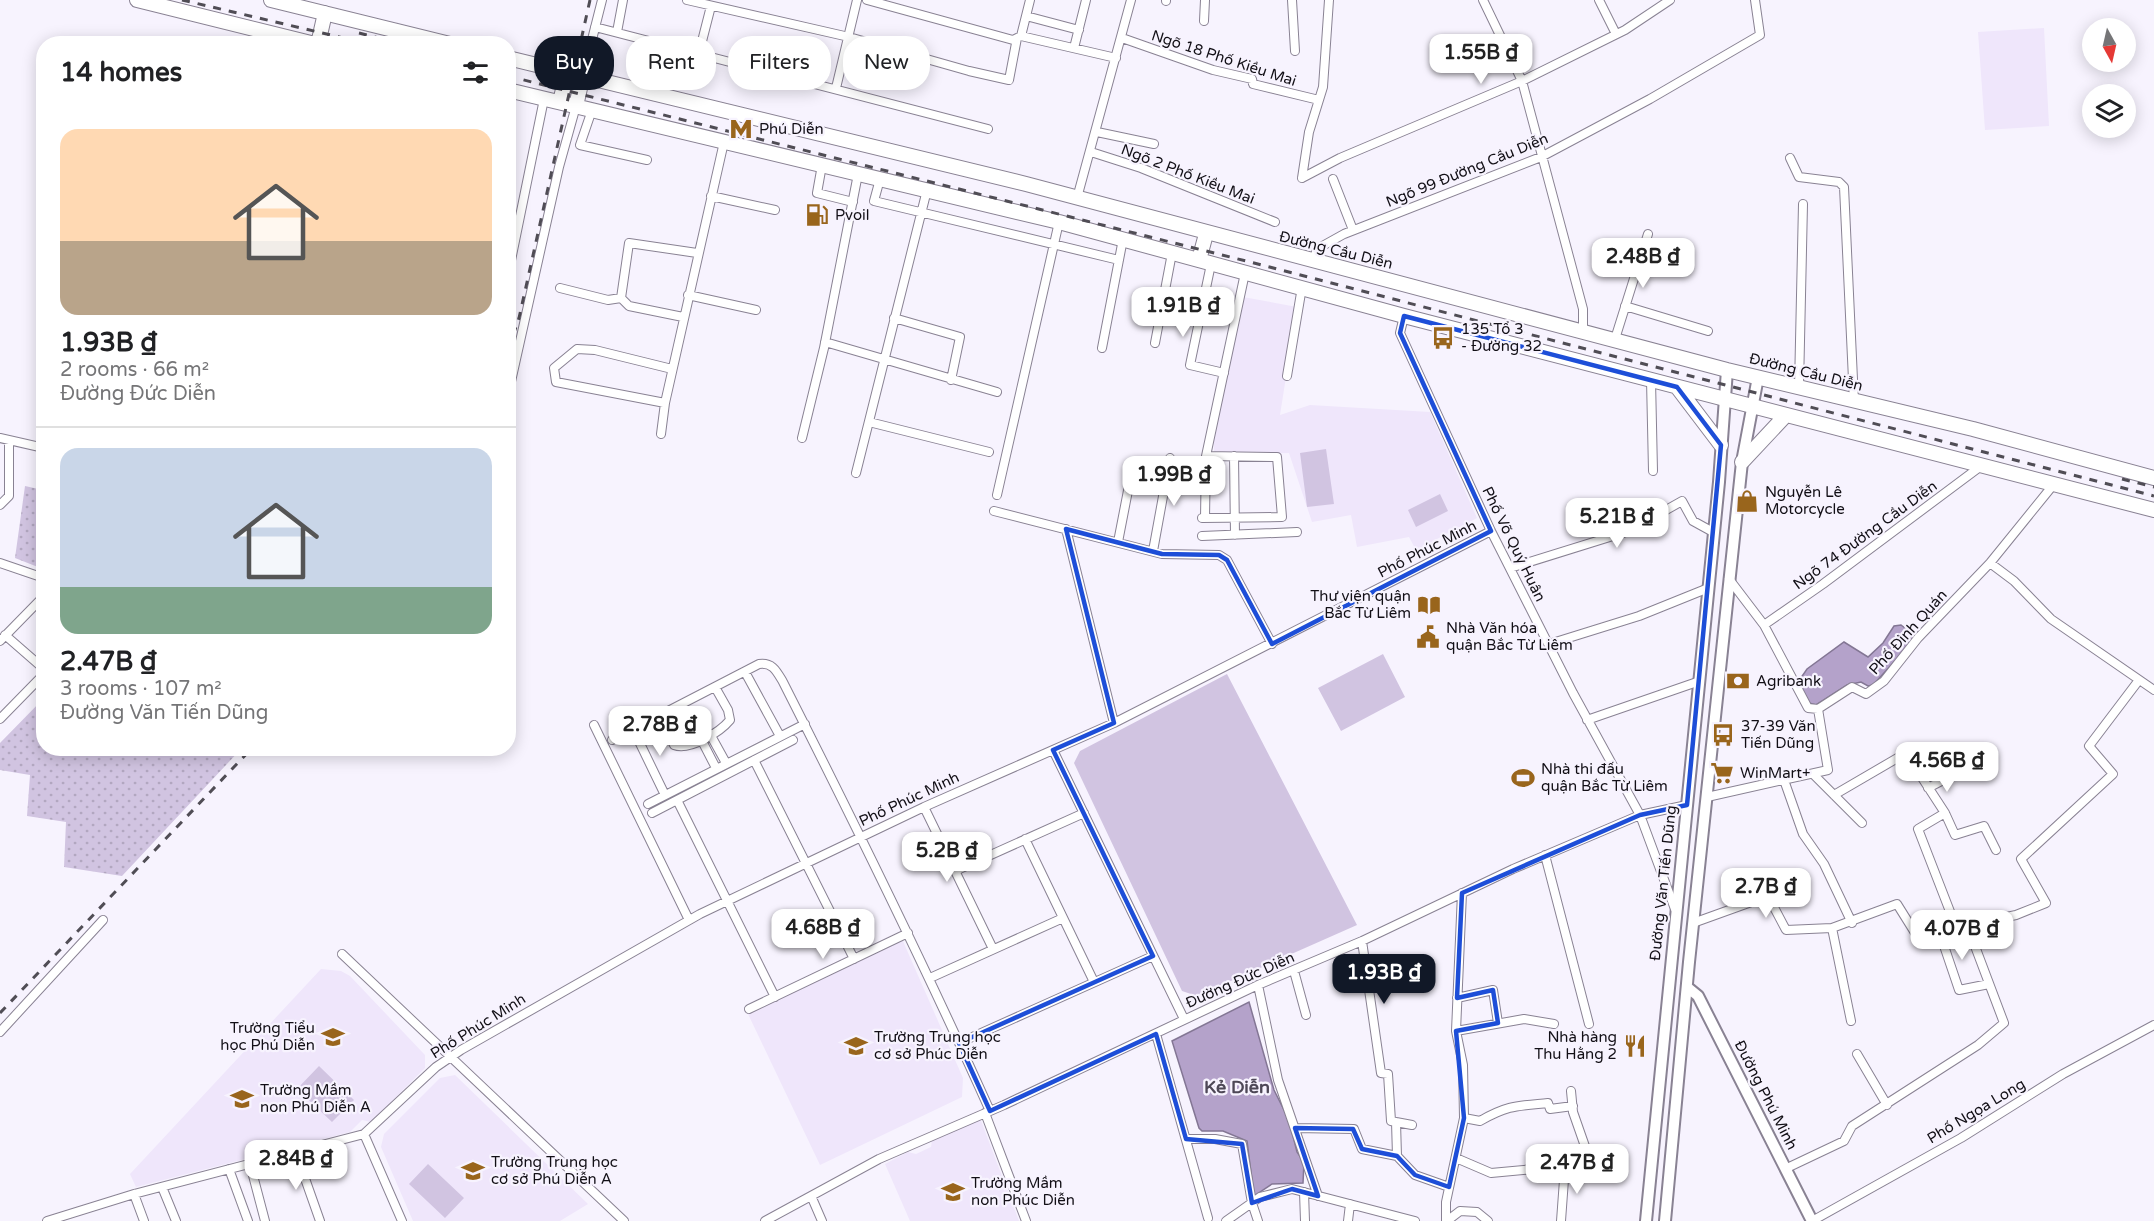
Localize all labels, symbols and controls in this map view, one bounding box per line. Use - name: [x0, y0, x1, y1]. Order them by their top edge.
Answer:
- north arrow: [2082, 18, 2136, 72]
- map controls: [2082, 18, 2136, 138]
- street label: Ngõ 18 Phố Kiều Mai: [1149, 26, 1299, 90]
- pin: 1.55B ₫: [1426, 34, 1536, 85]
- chip: Buy: [534, 36, 614, 90]
- chip: Rent: [626, 36, 716, 90]
- chip: Filters: [728, 36, 831, 90]
- chip: New: [843, 36, 930, 90]
- text: 1.55B ₫: [1443, 41, 1519, 65]
- icon: filters: [459, 56, 492, 89]
- text: 14 homes: [60, 57, 182, 88]
- button: layers: [2082, 84, 2136, 138]
- metro station icon: Phú Diễn: [728, 116, 754, 142]
- place label: Phú Diễn: [759, 120, 824, 138]
- street label: Ngõ 99 Đường Cầu Diễn: [1383, 129, 1551, 211]
- street label: Ngõ 2 Phố Kiều Mai: [1119, 140, 1257, 208]
- icon: home: [222, 168, 330, 276]
- fuel station icon: Pvoil: [804, 202, 830, 228]
- place label: Pvoil: [835, 206, 870, 224]
- street label: Đường Cầu Diễn: [1277, 227, 1395, 273]
- pin: 2.48B ₫: [1588, 238, 1698, 289]
- text: 2.48B ₫: [1606, 245, 1680, 269]
- pin: 1.91B ₫: [1128, 287, 1238, 338]
- text: 1.91B ₫: [1145, 294, 1221, 318]
- place label: 135 Tổ 3 - Đường 32: [1461, 320, 1542, 355]
- bus stop icon: 135 Tổ 3 - Đường 32: [1430, 325, 1456, 351]
- text: 1.93B ₫: [60, 327, 158, 358]
- street label: Đường Cầu Diễn: [1747, 349, 1865, 395]
- text: 2 rooms · 66 m²: [60, 358, 209, 382]
- text: Đường Đức Diễn: [60, 382, 216, 406]
- pin: 1.99B ₫: [1119, 456, 1229, 507]
- text: 1.99B ₫: [1136, 463, 1212, 487]
- street label: Ngõ 74 Đường Cầu Diễn: [1790, 477, 1940, 593]
- place label: Nguyễn Lê Motorcycle: [1765, 483, 1845, 518]
- street label: Phố Võ Quý Huân: [1478, 484, 1550, 604]
- icon: home: [222, 487, 330, 595]
- shop icon: Nguyễn Lê Motorcycle: [1734, 488, 1760, 514]
- pin: 5.21B ₫: [1562, 498, 1672, 549]
- text: 5.21B ₫: [1580, 505, 1654, 529]
- street label: Phố Phúc Minh: [1375, 516, 1479, 582]
- street label: Phố Đình Quán: [1865, 586, 1951, 678]
- place label: Thư viện quận Bắc Từ Liêm: [1310, 587, 1411, 622]
- library icon: Thư viện quận Bắc Từ Liêm: [1416, 592, 1442, 618]
- place label: Nhà Văn hóa quận Bắc Từ Liêm: [1446, 619, 1573, 654]
- public building icon: Nhà Văn hóa quận Bắc Từ Liêm: [1415, 624, 1441, 650]
- text: 2.47B ₫: [60, 646, 157, 677]
- bank icon: Agribank: [1725, 668, 1751, 694]
- place label: Agribank: [1756, 672, 1821, 690]
- text: 3 rooms · 107 m²: [60, 677, 222, 701]
- text: Đường Văn Tiến Dũng: [60, 701, 268, 725]
- pin: 2.78B ₫: [605, 706, 715, 757]
- text: 2.78B ₫: [623, 713, 697, 737]
- place label: 37-39 Văn Tiến Dũng: [1741, 717, 1816, 752]
- bus stop icon: 37-39 Văn Tiến Dũng: [1710, 722, 1736, 748]
- pin: 4.56B ₫: [1892, 742, 2002, 793]
- text: 4.56B ₫: [1909, 749, 1985, 773]
- place label: Nhà thi đấu quận Bắc Từ Liêm: [1541, 760, 1668, 795]
- supermarket icon: WinMart+: [1709, 760, 1735, 786]
- place label: WinMart+: [1740, 764, 1811, 782]
- sports icon: Nhà thi đấu quận Bắc Từ Liêm: [1510, 765, 1536, 791]
- street label: Phố Phúc Minh: [856, 768, 962, 830]
- street label: Đường Văn Tiến Dũng: [1646, 804, 1680, 962]
- pin: 5.2B ₫: [898, 832, 996, 883]
- text: 5.2B ₫: [916, 839, 978, 863]
- pin: 2.7B ₫: [1717, 868, 1815, 919]
- text: 2.7B ₫: [1735, 875, 1797, 899]
- pin: 4.68B ₫: [768, 909, 878, 960]
- pin: 4.07B ₫: [1907, 910, 2017, 961]
- text: 4.68B ₫: [785, 916, 861, 940]
- text: 4.07B ₫: [1924, 917, 2000, 941]
- street label: Đường Đức Diễn: [1183, 948, 1297, 1012]
- pin: 1.93B ₫: [1329, 954, 1439, 1005]
- text: 1.93B ₫: [1346, 961, 1422, 985]
- street label: Phố Phúc Minh: [427, 990, 529, 1062]
- place label: Trường Tiểu học Phú Diễn: [220, 1019, 315, 1054]
- school or university icon: Trường Tiểu học Phú Diễn: [320, 1024, 346, 1050]
- place label: Trường Trung học cơ sở Phúc Diễn: [874, 1028, 1001, 1063]
- place label: Nhà hàng Thu Hằng 2: [1534, 1028, 1617, 1063]
- school or university icon: Trường Trung học cơ sở Phúc Diễn: [843, 1033, 869, 1059]
- restaurant icon: Nhà hàng Thu Hằng 2: [1622, 1033, 1648, 1059]
- street label: Đường Phú Minh: [1731, 1037, 1801, 1153]
- street label: Phố Ngọa Long: [1924, 1075, 2028, 1147]
- district label: Kẻ Diễn: [1204, 1076, 1270, 1098]
- place label: Trường Mầm non Phú Diễn A: [260, 1081, 371, 1116]
- school or university icon: Trường Mầm non Phú Diễn A: [229, 1086, 255, 1112]
- pin: 2.84B ₫: [241, 1140, 351, 1191]
- pin: 2.47B ₫: [1522, 1144, 1632, 1195]
- text: 2.84B ₫: [259, 1147, 333, 1171]
- text: 2.47B ₫: [1540, 1151, 1614, 1175]
- place label: Trường Trung học cơ sở Phú Diễn A: [491, 1153, 618, 1188]
- school or university icon: Trường Trung học cơ sở Phú Diễn A: [460, 1158, 486, 1184]
- place label: Trường Mầm non Phúc Diễn: [971, 1174, 1075, 1209]
- school or university icon: Trường Mầm non Phúc Diễn: [940, 1179, 966, 1205]

